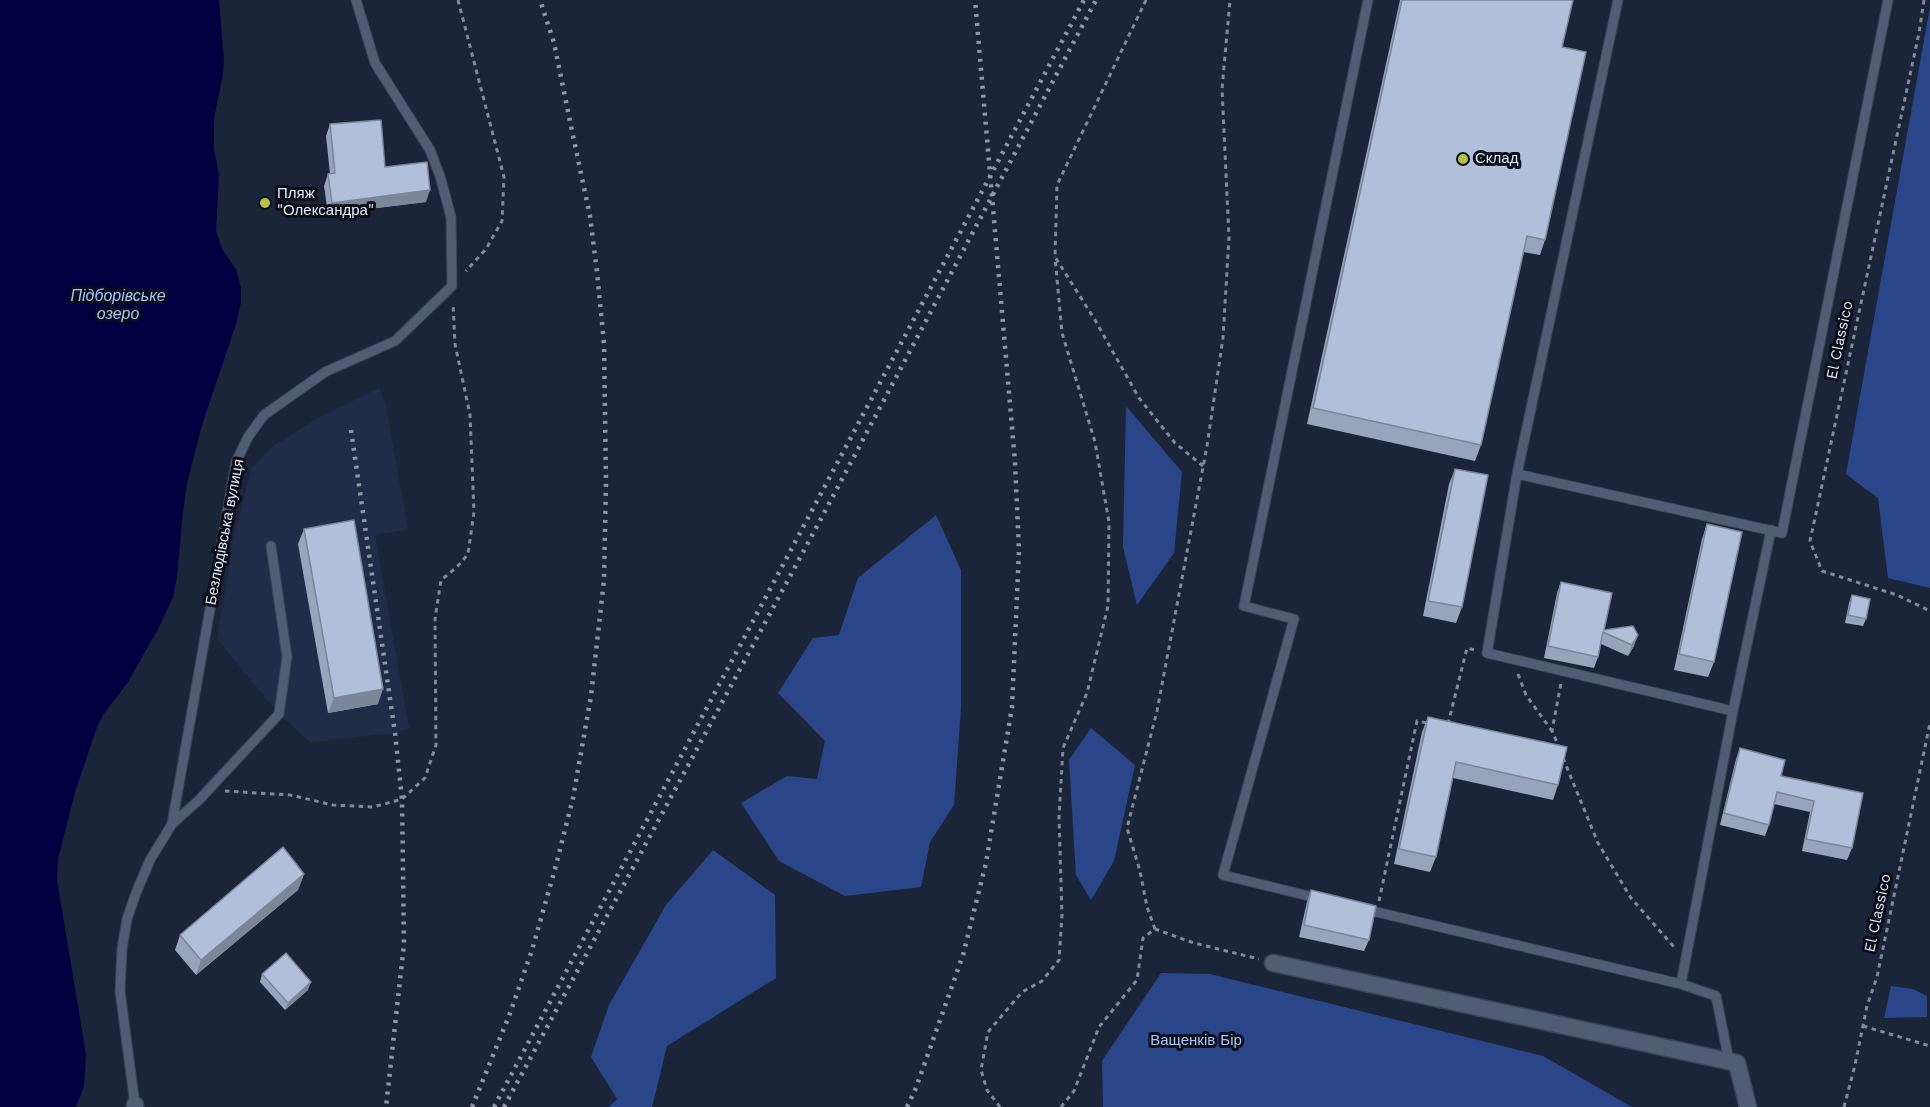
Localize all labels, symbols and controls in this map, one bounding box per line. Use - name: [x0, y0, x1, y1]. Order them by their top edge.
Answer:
- place label: Склад: [1475, 150, 1518, 168]
- marker: Склад: [1456, 152, 1470, 166]
- place label: Пляж "Олександра": [277, 185, 374, 220]
- marker: Пляж "Олександра": [258, 196, 272, 210]
- water label: Підборівське озеро: [70, 286, 166, 324]
- street label: El Classico: [1823, 299, 1857, 381]
- street label: Безлюдівська вулиця: [202, 457, 248, 607]
- street label: El Classico: [1861, 872, 1895, 954]
- park label: Ващенків Бір: [1150, 1032, 1242, 1050]

